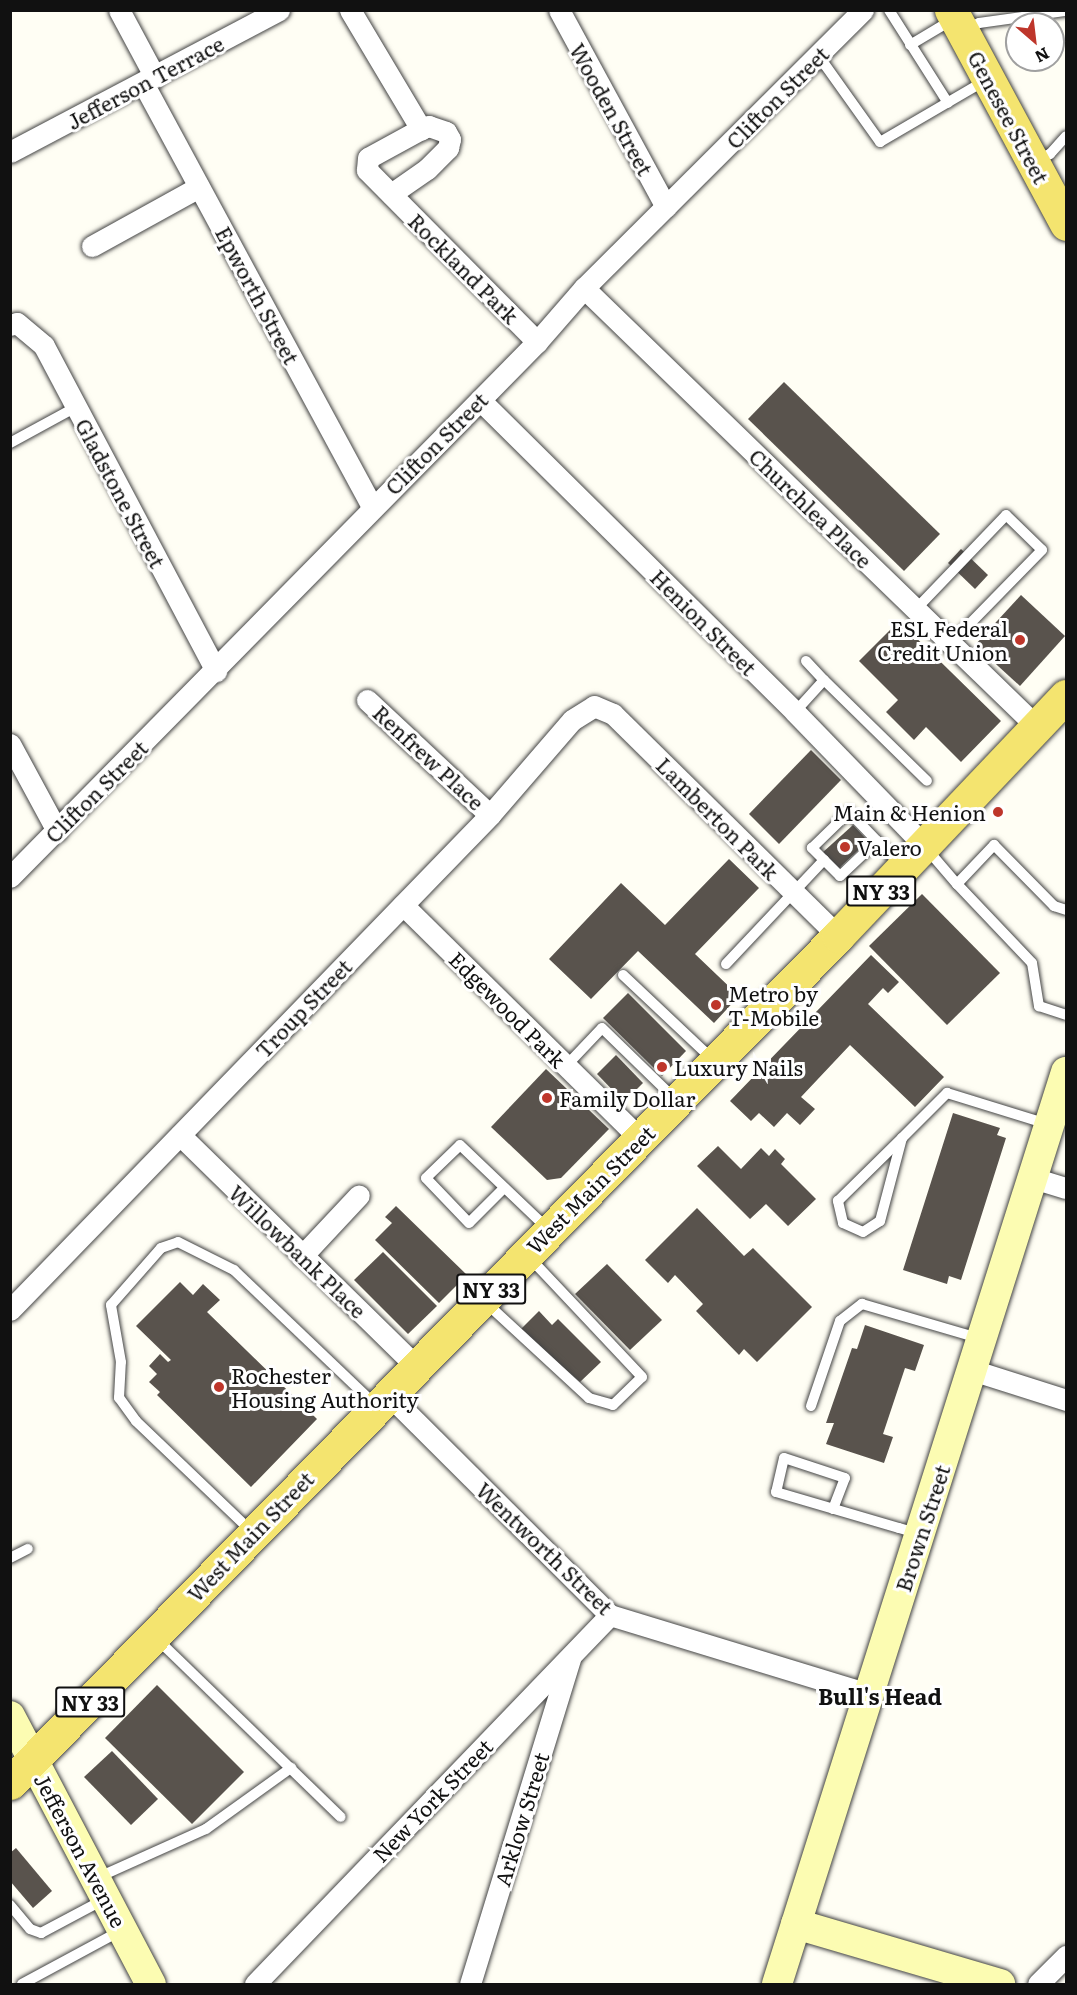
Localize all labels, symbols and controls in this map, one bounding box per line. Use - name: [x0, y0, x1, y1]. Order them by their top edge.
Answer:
- north arrow: [1005, 12, 1065, 72]
- street label: Jefferson Terrace: [62, 30, 228, 134]
- street label: Wooden Street: [565, 39, 659, 179]
- street label: Clifton Street: [721, 41, 833, 153]
- text: N: [1031, 42, 1054, 70]
- street label: Genesee Street: [964, 46, 1054, 188]
- street label: Rockland Park: [404, 208, 524, 328]
- street label: Epworth Street: [211, 222, 305, 368]
- street label: Clifton Street: [380, 387, 492, 499]
- street label: Gladstone Street: [71, 414, 171, 572]
- street label: Churchlea Place: [745, 443, 877, 573]
- street label: Henion Street: [646, 564, 762, 680]
- place label: ESL Federal Credit Union: [877, 615, 1008, 665]
- marker: ESL Federal Credit Union: [1013, 633, 1027, 647]
- street label: Renfrew Place: [368, 699, 490, 815]
- street label: Clifton Street: [40, 735, 152, 847]
- street label: Lamberton Park: [652, 752, 784, 884]
- place label: Main & Henion: [833, 799, 986, 825]
- marker: Main & Henion: [991, 805, 1005, 819]
- place label: Valero: [857, 834, 922, 860]
- marker: Valero: [838, 840, 852, 854]
- road number: NY 33: [845, 874, 917, 908]
- street label: Edgewood Park: [445, 946, 571, 1072]
- street label: Troup Street: [250, 953, 356, 1063]
- place label: Metro by T-Mobile: [728, 980, 819, 1030]
- marker: Metro by T-Mobile: [709, 998, 723, 1012]
- place label: Luxury Nails: [674, 1054, 803, 1080]
- marker: Luxury Nails: [655, 1060, 669, 1074]
- place label: Family Dollar: [559, 1085, 695, 1111]
- marker: Family Dollar: [540, 1091, 554, 1105]
- street label: West Main Street: [521, 1120, 659, 1258]
- street label: Willowbank Place: [224, 1179, 372, 1323]
- road number: NY 33: [455, 1272, 527, 1306]
- place label: Rochester Housing Authority: [231, 1362, 419, 1412]
- marker: Rochester Housing Authority: [212, 1380, 226, 1394]
- street label: Brown Street: [890, 1461, 954, 1595]
- street label: West Main Street: [182, 1466, 318, 1606]
- street label: Wentworth Street: [472, 1477, 618, 1619]
- district label: Bull's Head: [818, 1683, 942, 1709]
- road number: NY 33: [54, 1685, 126, 1719]
- street label: New York Street: [367, 1733, 497, 1867]
- street label: Arklow Street: [489, 1749, 553, 1889]
- street label: Jefferson Avenue: [30, 1769, 132, 1931]

